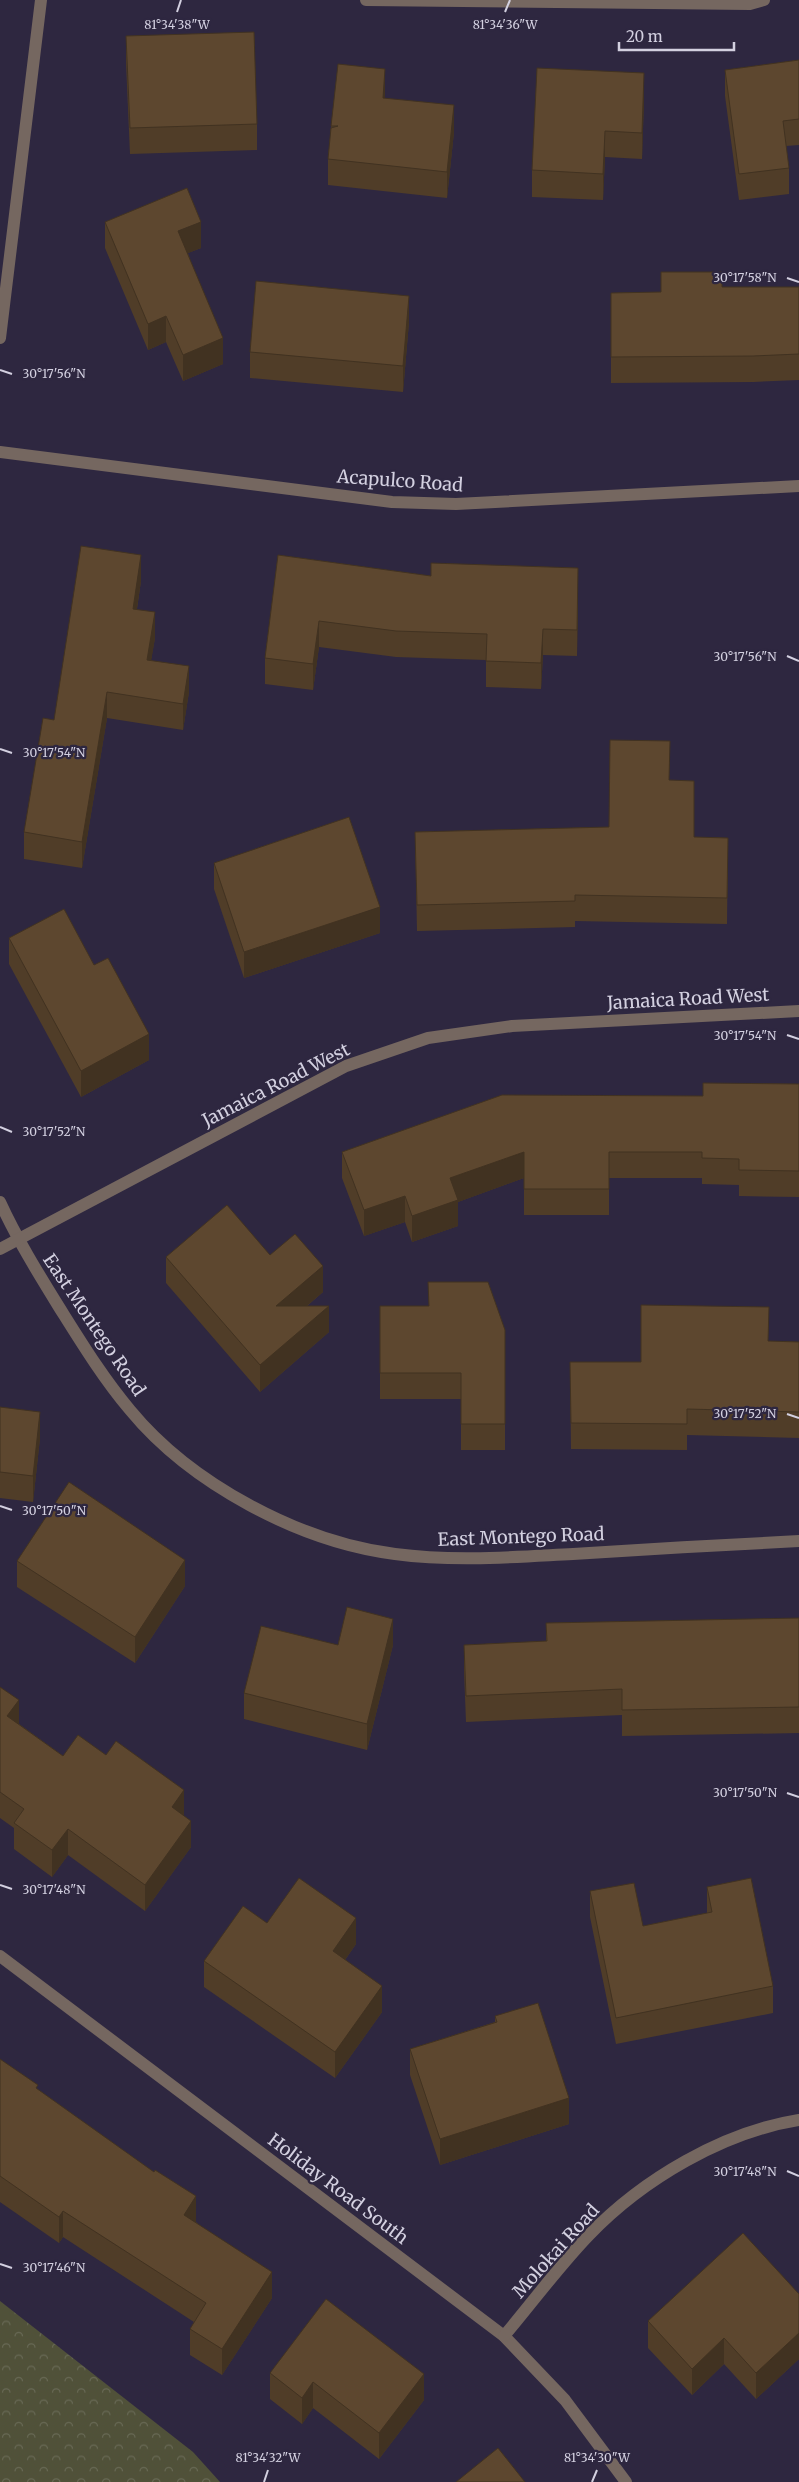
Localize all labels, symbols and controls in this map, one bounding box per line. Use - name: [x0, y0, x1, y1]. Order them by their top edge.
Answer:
- text: 81°34'38"W: [144, 17, 211, 32]
- text: 81°34'36"W: [473, 17, 538, 32]
- scale bar: [619, 20, 734, 52]
- text: 20 m: [626, 27, 663, 46]
- text: 30°17'58"N: [713, 270, 777, 285]
- text: 30°17'56"N: [23, 366, 86, 381]
- street label: Acapulco Road: [335, 465, 464, 496]
- text: 30°17'56"N: [714, 649, 777, 664]
- text: 30°17'54"N: [23, 745, 86, 760]
- street label: Jamaica Road West: [605, 983, 770, 1014]
- text: 30°17'54"N: [714, 1028, 777, 1043]
- street label: Jamaica Road West: [197, 1037, 353, 1132]
- text: 30°17'52"N: [23, 1124, 86, 1139]
- street label: East Montego Road: [38, 1249, 151, 1400]
- text: 30°17'52"N: [714, 1406, 777, 1421]
- text: 30°17'50"N: [22, 1503, 87, 1518]
- street label: East Montego Road: [437, 1522, 605, 1551]
- text: 30°17'50"N: [713, 1785, 778, 1800]
- text: 30°17'48"N: [23, 1882, 86, 1897]
- street label: Holiday Road South: [263, 2128, 413, 2249]
- text: 30°17'48"N: [714, 2164, 777, 2179]
- street label: Molokai Road: [507, 2199, 604, 2303]
- text: 30°17'46"N: [23, 2260, 86, 2275]
- text: 81°34'32"W: [236, 2450, 301, 2465]
- text: 81°34'30"W: [564, 2450, 631, 2465]

